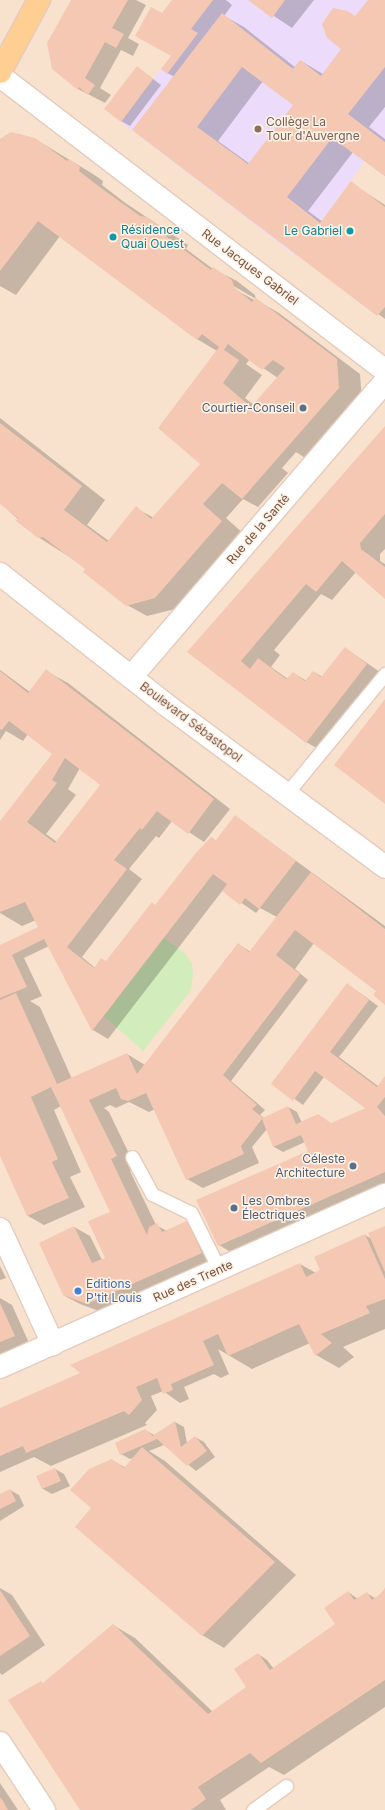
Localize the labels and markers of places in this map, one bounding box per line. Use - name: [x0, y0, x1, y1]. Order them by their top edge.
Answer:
- place label: Collège La Tour d'Auvergne: [266, 115, 360, 143]
- marker: Collège La Tour d'Auvergne: [253, 124, 263, 134]
- place label: Résidence Quai Ouest: [121, 223, 184, 251]
- place label: Le Gabriel: [284, 224, 342, 238]
- marker: Le Gabriel: [345, 226, 355, 236]
- marker: Résidence Quai Ouest: [108, 232, 118, 242]
- place label: Courtier-Conseil: [202, 401, 295, 415]
- marker: Courtier-Conseil: [298, 403, 308, 413]
- place label: Céleste Architecture: [276, 1152, 345, 1180]
- marker: Céleste Architecture: [348, 1161, 358, 1171]
- place label: Les Ombres Électriques: [242, 1194, 310, 1222]
- marker: Les Ombres Électriques: [229, 1203, 239, 1213]
- place label: Editions P'tit Louis: [86, 1277, 142, 1305]
- marker: Editions P'tit Louis: [73, 1286, 83, 1296]

